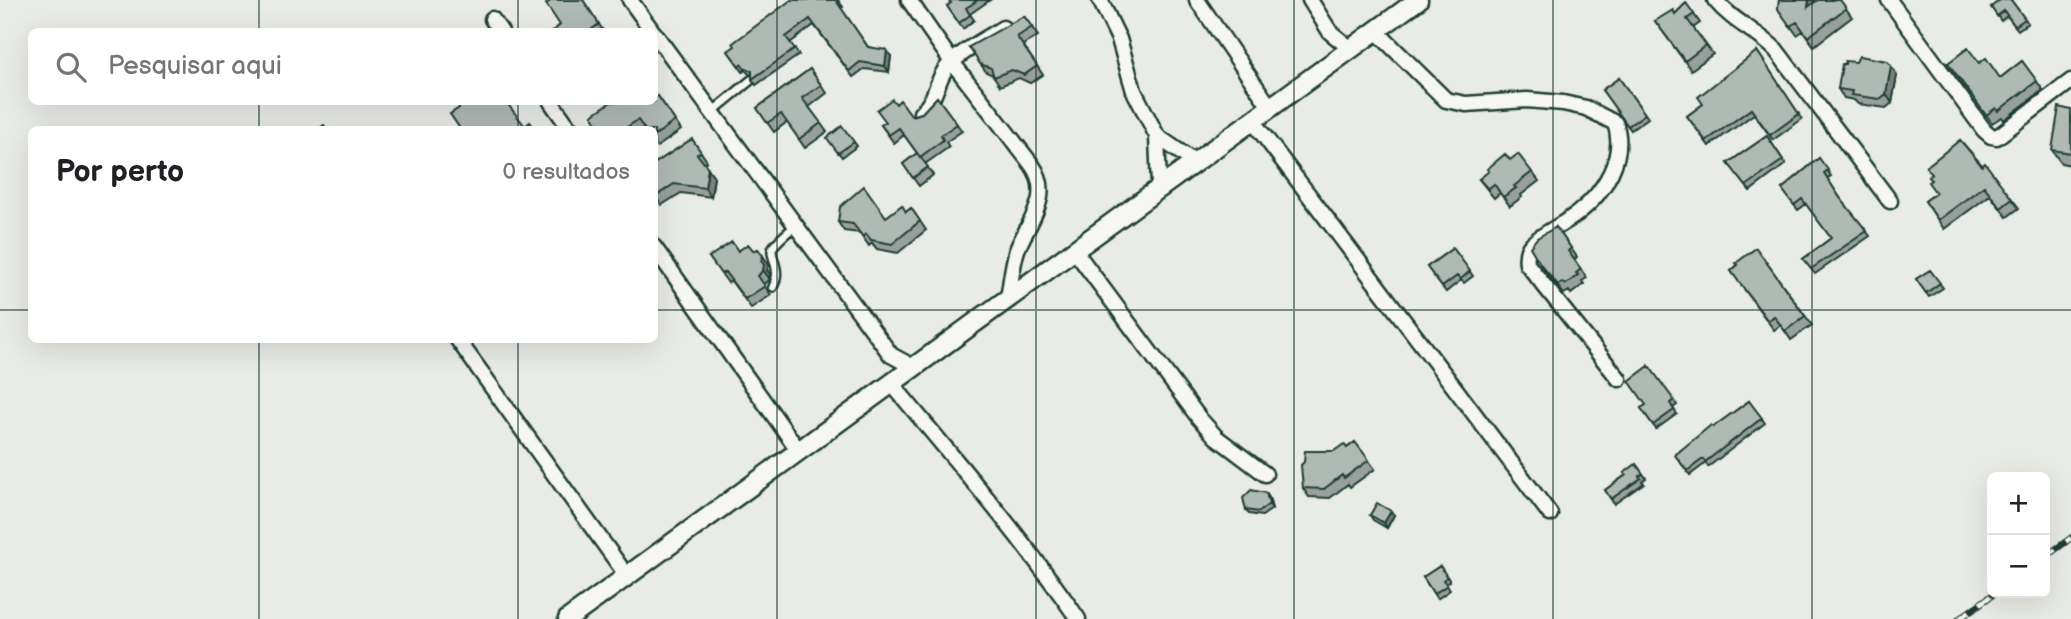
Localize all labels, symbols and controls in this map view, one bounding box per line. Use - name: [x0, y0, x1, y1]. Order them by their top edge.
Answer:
- search box: [28, 28, 658, 105]
- icon: search: [52, 48, 90, 86]
- text: Pesquisar aqui: [108, 51, 282, 82]
- text: Por perto: [56, 154, 184, 190]
- text: 0 resultados: [502, 158, 630, 186]
- map controls: [1987, 472, 2050, 598]
- button: +: [1987, 472, 2050, 535]
- button: −: [1987, 535, 2050, 598]

